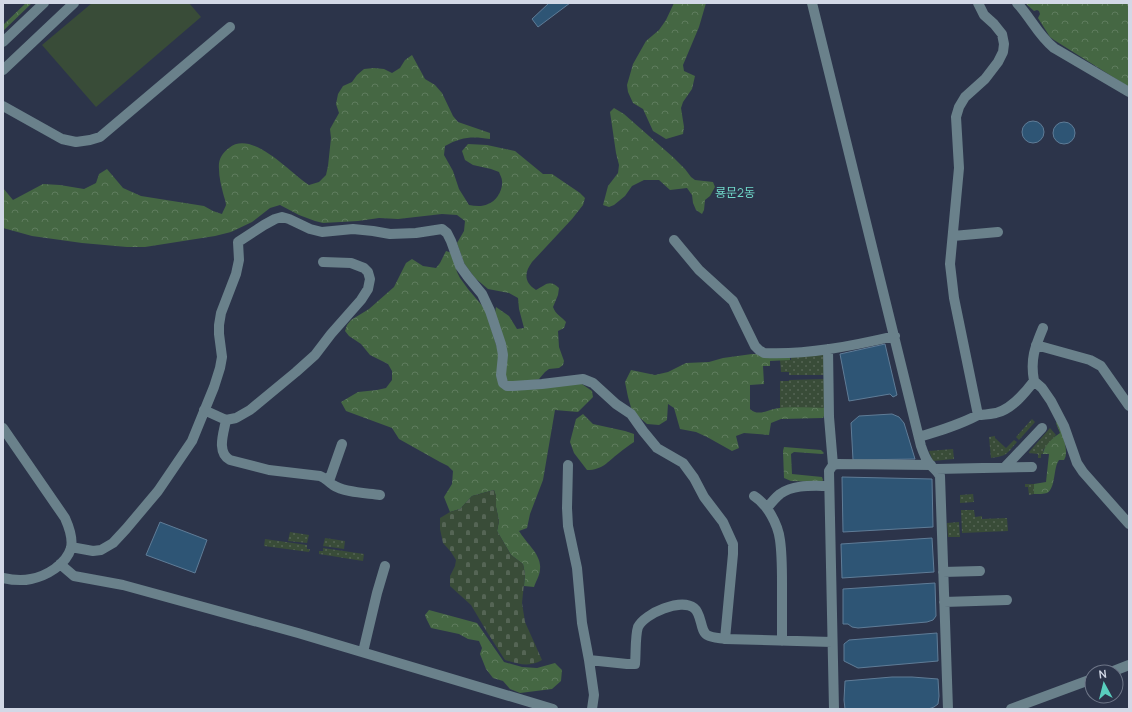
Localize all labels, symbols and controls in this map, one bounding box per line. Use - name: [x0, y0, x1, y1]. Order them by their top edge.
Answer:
- district label: 룡문2동: [715, 184, 755, 201]
- north arrow: [1084, 664, 1124, 704]
- text: N: [1098, 666, 1108, 682]

